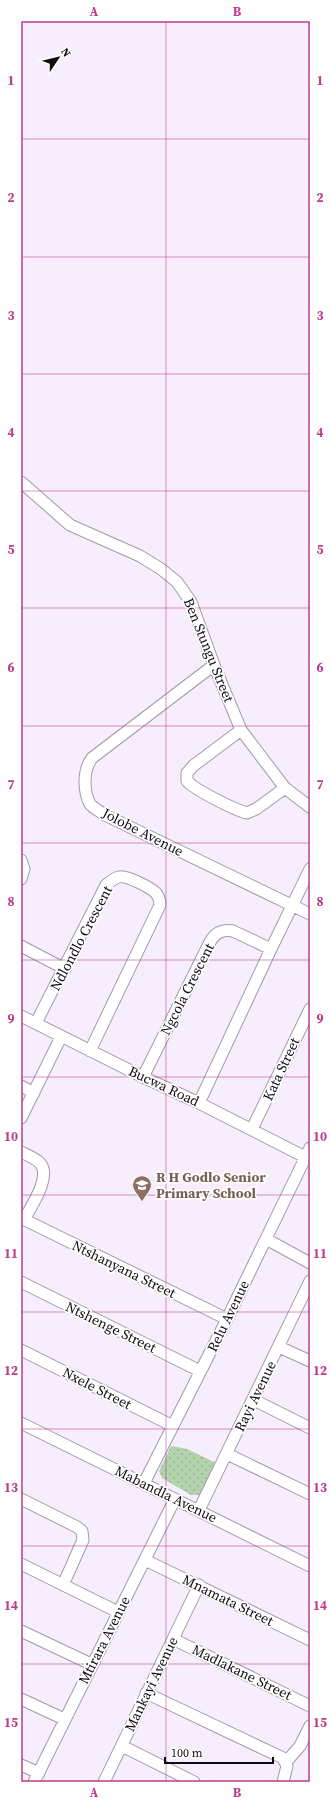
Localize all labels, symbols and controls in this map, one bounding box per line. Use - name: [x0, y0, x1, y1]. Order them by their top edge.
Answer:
- text: A: [90, 3, 99, 20]
- text: B: [233, 3, 242, 20]
- north arrow: [38, 38, 78, 78]
- text: N: [57, 45, 74, 60]
- text: 1: [7, 72, 15, 89]
- text: 1: [316, 72, 324, 89]
- text: 2: [7, 189, 15, 206]
- text: 2: [316, 189, 324, 206]
- text: 3: [7, 307, 15, 324]
- text: 3: [316, 307, 324, 324]
- text: 4: [7, 424, 15, 441]
- text: 4: [316, 424, 324, 441]
- text: 5: [7, 541, 15, 558]
- text: 5: [316, 541, 324, 558]
- street label: Ben Stungu Street: [179, 595, 239, 706]
- text: 6: [7, 659, 15, 676]
- text: 6: [316, 659, 324, 676]
- text: 7: [7, 776, 15, 793]
- text: 7: [316, 776, 324, 793]
- street label: Jolobe Avenue: [98, 803, 187, 861]
- street label: Ndlondlo Crescent: [45, 882, 117, 994]
- text: 8: [7, 893, 15, 910]
- text: 8: [316, 893, 324, 910]
- street label: Ngcola Crescent: [155, 939, 219, 1038]
- text: 9: [7, 1010, 15, 1027]
- text: 9: [316, 1010, 324, 1027]
- street label: Kata Street: [258, 1034, 305, 1104]
- street label: Bucwa Road: [125, 1061, 203, 1111]
- text: 10: [4, 1128, 18, 1145]
- text: 10: [313, 1128, 327, 1145]
- place label: R H Godlo Senior Primary School: [156, 1167, 266, 1203]
- school or university icon: R H Godlo Senior Primary School: [131, 1174, 153, 1202]
- street label: Ntshanyana Street: [69, 1235, 180, 1303]
- text: 11: [4, 1245, 18, 1262]
- text: 11: [313, 1245, 327, 1262]
- street label: Relu Avenue: [202, 1277, 254, 1355]
- street label: Ntshenge Street: [62, 1296, 160, 1358]
- street label: Rayi Avenue: [229, 1357, 281, 1435]
- text: 12: [4, 1362, 18, 1379]
- street label: Nxele Street: [59, 1362, 135, 1414]
- text: 12: [313, 1362, 327, 1379]
- street label: Mabandla Avenue: [112, 1461, 220, 1527]
- text: 13: [4, 1479, 18, 1496]
- text: 13: [313, 1479, 327, 1496]
- street label: Mnamata Street: [179, 1569, 277, 1631]
- street label: Mtirara Avenue: [73, 1593, 135, 1687]
- text: 14: [4, 1597, 18, 1614]
- text: 14: [313, 1597, 327, 1614]
- street label: Mankayi Avenue: [119, 1633, 183, 1735]
- street label: Madlakane Street: [189, 1639, 295, 1705]
- text: 15: [4, 1714, 18, 1731]
- text: 15: [313, 1714, 327, 1731]
- scale bar: [165, 1739, 273, 1765]
- text: 100 m: [171, 1745, 203, 1761]
- text: A: [90, 1784, 99, 1801]
- text: B: [233, 1784, 242, 1801]

